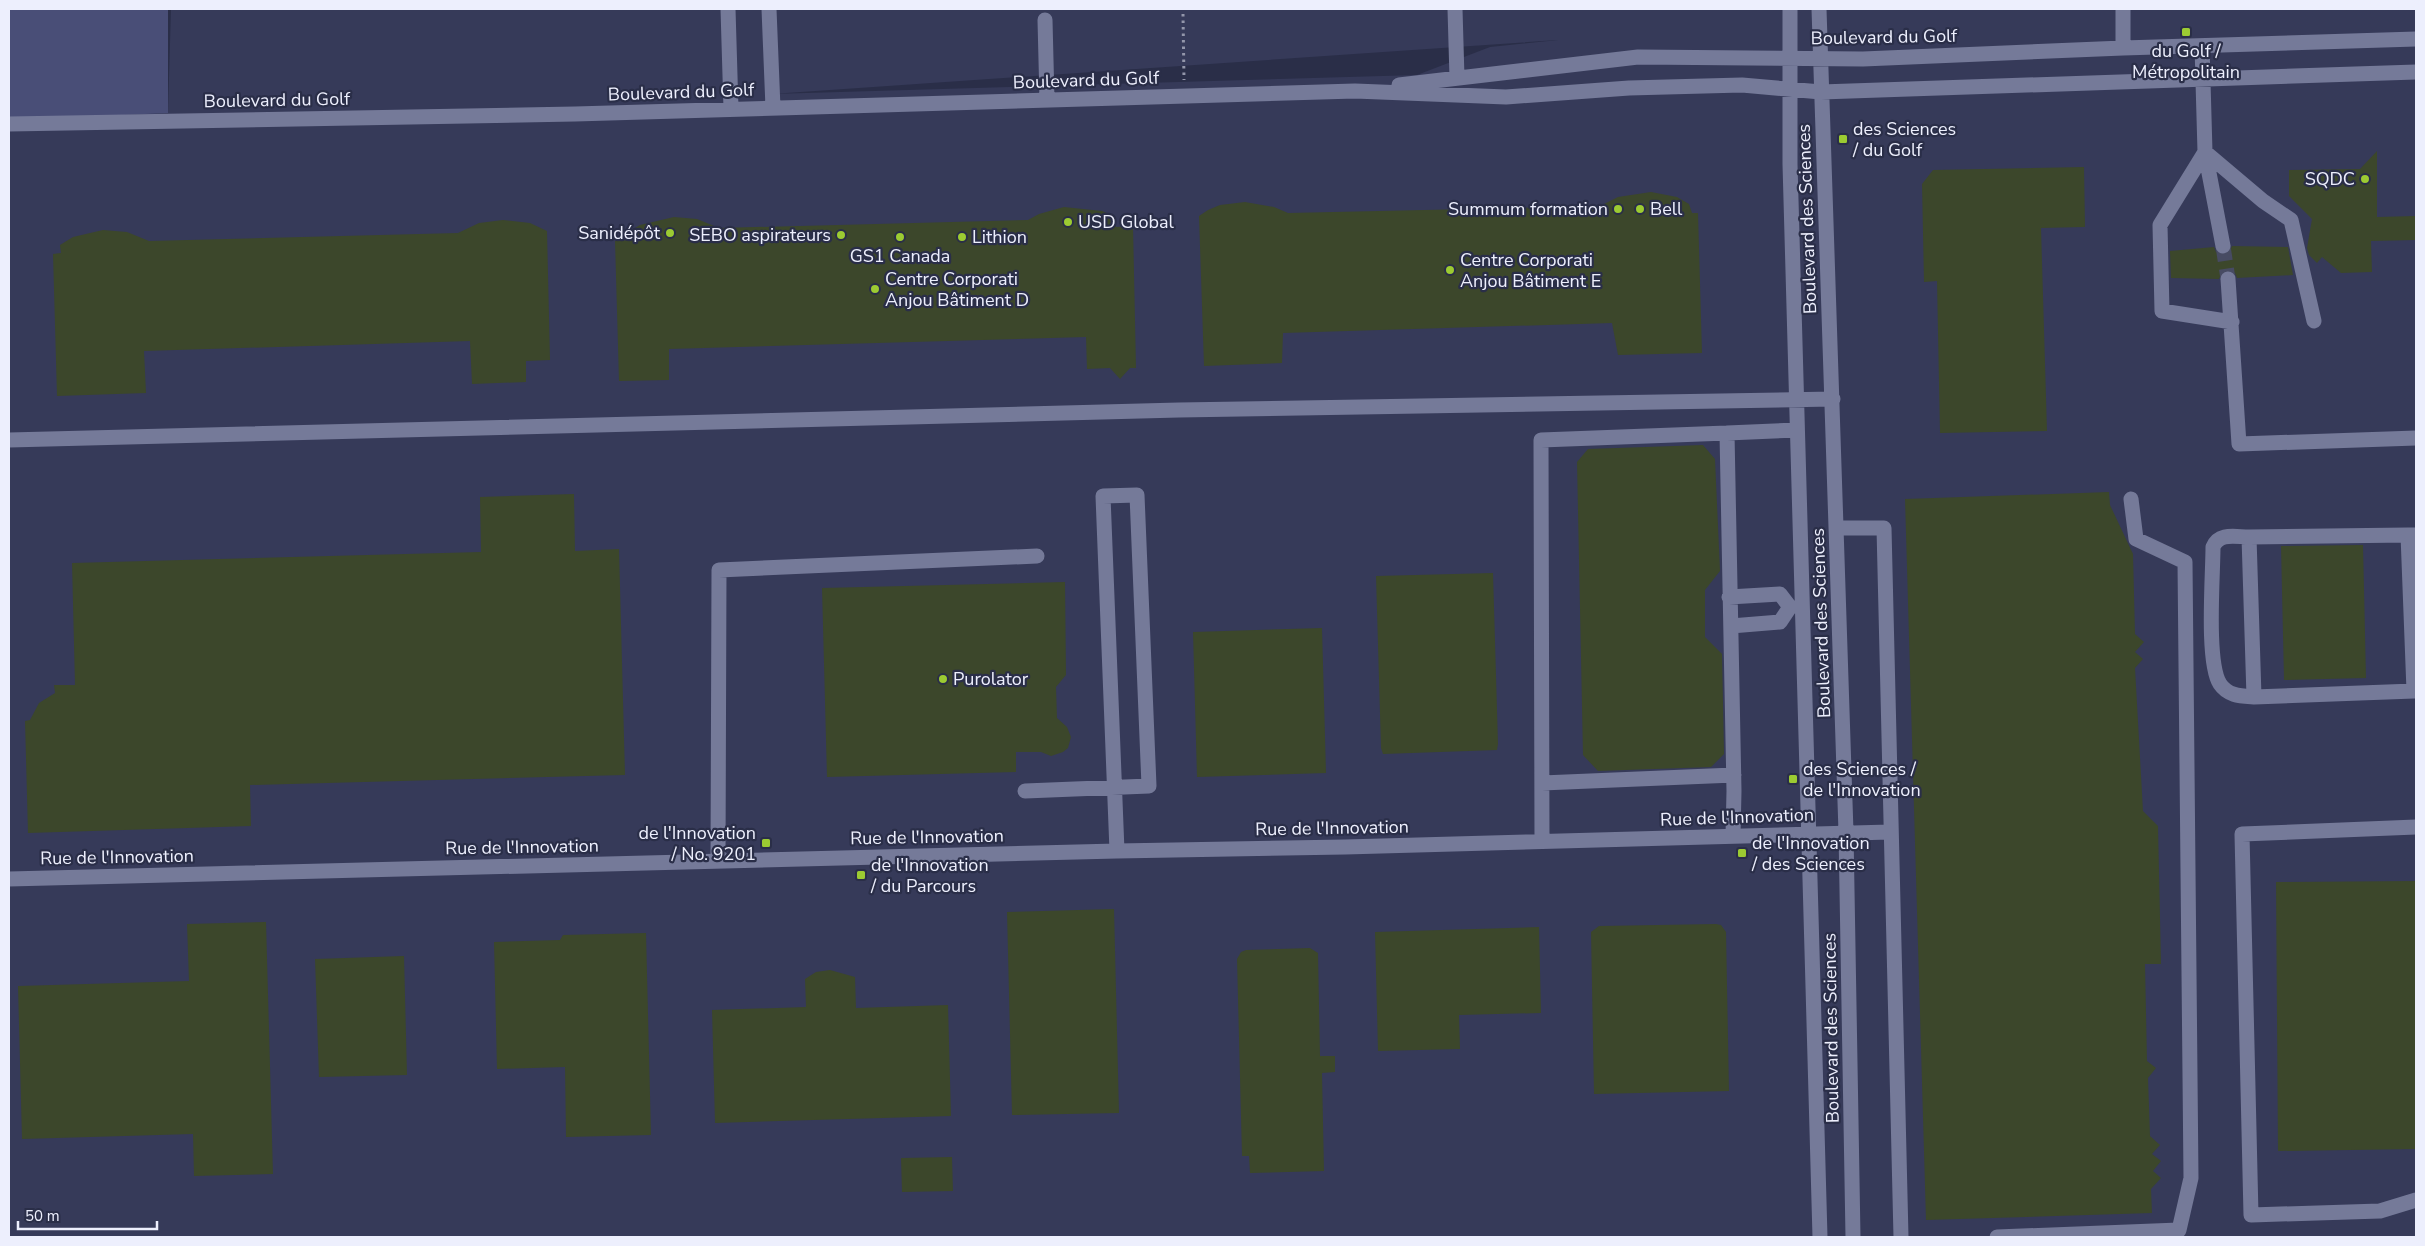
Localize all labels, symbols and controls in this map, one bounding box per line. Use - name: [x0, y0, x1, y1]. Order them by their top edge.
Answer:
- street label: Boulevard du Golf: [1811, 24, 1958, 50]
- marker: du Golf / Métropolitain: [2180, 26, 2192, 38]
- place label: du Golf / Métropolitain: [2132, 39, 2240, 84]
- street label: Boulevard du Golf: [1012, 65, 1161, 95]
- street label: Boulevard du Golf: [607, 77, 756, 107]
- street label: Boulevard du Golf: [204, 87, 351, 113]
- place label: des Sciences / du Golf: [1852, 117, 1956, 162]
- street label: Boulevard des Sciences: [1792, 124, 1822, 314]
- marker: des Sciences / du Golf: [1837, 133, 1849, 145]
- place label: SQDC: [2305, 167, 2355, 191]
- marker: SQDC: [2359, 173, 2371, 185]
- place label: Summum formation: [1448, 197, 1608, 221]
- place label: Bell: [1650, 197, 1683, 221]
- marker: Summum formation: [1612, 203, 1624, 215]
- marker: Bell: [1634, 203, 1646, 215]
- place label: USD Global: [1078, 210, 1175, 234]
- marker: USD Global: [1062, 216, 1074, 228]
- place label: Sanidépôt: [578, 221, 661, 245]
- place label: SEBO aspirateurs: [689, 223, 831, 247]
- place label: Lithion: [972, 225, 1027, 249]
- marker: Sanidépôt: [664, 227, 676, 239]
- marker: SEBO aspirateurs: [835, 229, 847, 241]
- marker: GS1 Canada: [894, 231, 906, 243]
- marker: Lithion: [956, 231, 968, 243]
- place label: GS1 Canada: [850, 244, 950, 268]
- place label: Centre Corporati Anjou Bâtiment E: [1460, 248, 1601, 293]
- marker: Centre Corporati Anjou Bâtiment E: [1444, 264, 1456, 276]
- place label: Centre Corporati Anjou Bâtiment D: [885, 267, 1029, 312]
- marker: Centre Corporati Anjou Bâtiment D: [869, 283, 881, 295]
- street label: Boulevard des Sciences: [1806, 528, 1836, 718]
- place label: Purolator: [953, 667, 1029, 691]
- marker: Purolator: [937, 673, 949, 685]
- place label: des Sciences / de l'Innovation: [1803, 757, 1921, 802]
- marker: des Sciences / de l'Innovation: [1787, 773, 1799, 785]
- street label: Rue de l'Innovation: [1660, 802, 1814, 832]
- street label: Rue de l'Innovation: [1255, 815, 1409, 841]
- place label: de l'Innovation / No. 9201: [638, 821, 756, 866]
- street label: Rue de l'Innovation: [850, 824, 1004, 850]
- place label: de l'Innovation / des Sciences: [1751, 831, 1870, 876]
- street label: Rue de l'Innovation: [445, 834, 599, 860]
- marker: de l'Innovation / No. 9201: [760, 837, 772, 849]
- street label: Rue de l'Innovation: [40, 844, 194, 870]
- marker: de l'Innovation / des Sciences: [1736, 847, 1748, 859]
- place label: de l'Innovation / du Parcours: [870, 853, 989, 898]
- marker: de l'Innovation / du Parcours: [855, 869, 867, 881]
- street label: Boulevard des Sciences: [1817, 933, 1845, 1123]
- scale bar: [18, 1198, 156, 1230]
- text: 50 m: [25, 1206, 60, 1226]

